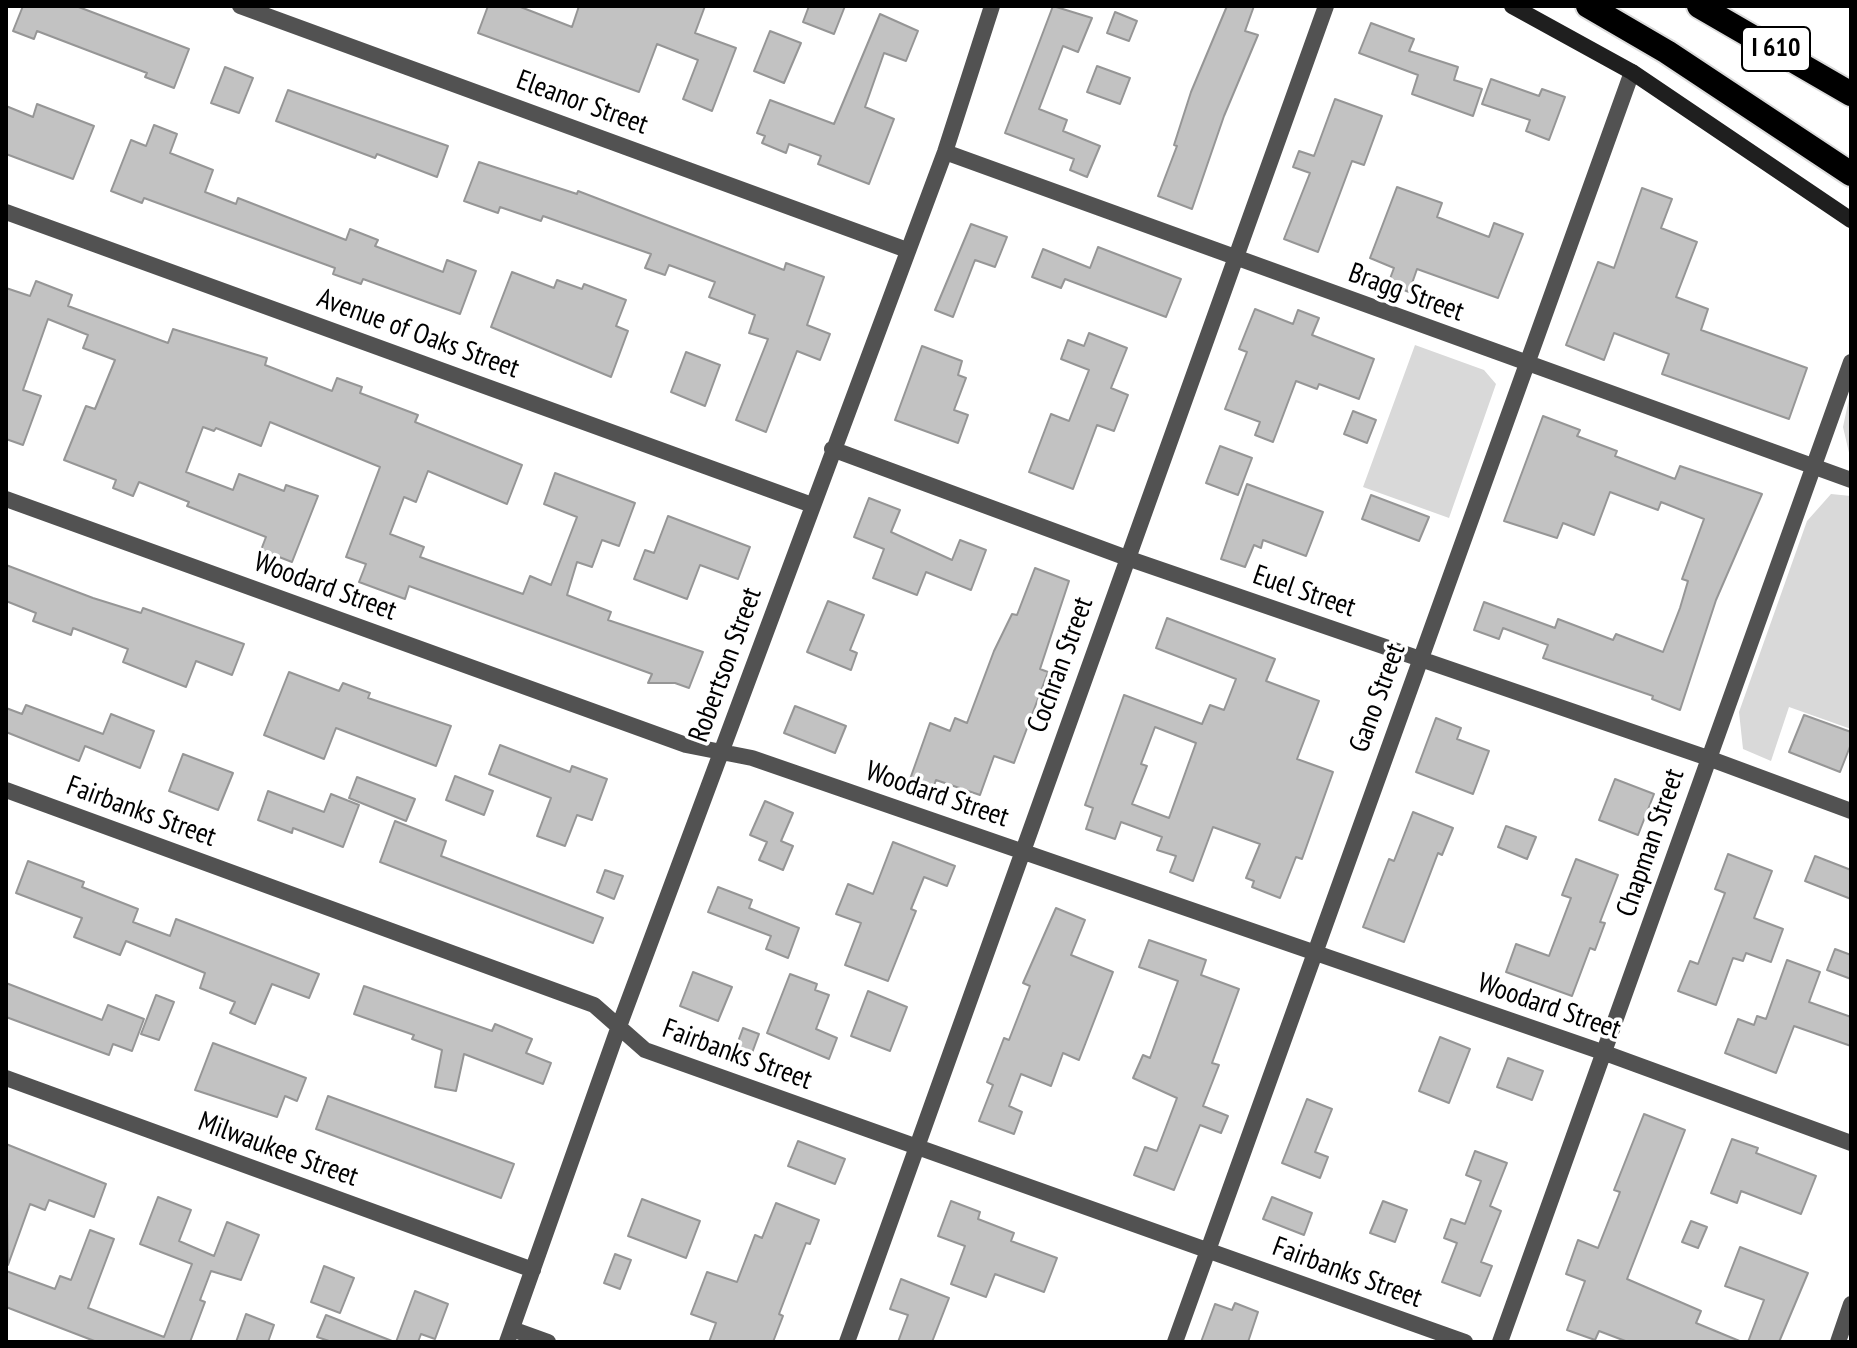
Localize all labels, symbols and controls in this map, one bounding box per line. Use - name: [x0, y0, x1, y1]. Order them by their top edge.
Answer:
- road number: I 610: [1742, 27, 1810, 71]
- street label: Eleanor Street: [512, 64, 652, 142]
- street label: Bragg Street: [1344, 257, 1468, 329]
- street label: Avenue of Oaks Street: [312, 282, 524, 386]
- street label: Woodard Street: [249, 546, 401, 628]
- street label: Euel Street: [1248, 559, 1360, 625]
- street label: Robertson Street: [683, 583, 769, 747]
- street label: Cochran Street: [1021, 593, 1101, 737]
- street label: Gano Street: [1343, 639, 1413, 757]
- street label: Woodard Street: [861, 755, 1013, 835]
- street label: Chapman Street: [1610, 765, 1692, 921]
- street label: Fairbanks Street: [62, 769, 220, 855]
- street label: Woodard Street: [1473, 967, 1625, 1047]
- street label: Fairbanks Street: [658, 1012, 816, 1098]
- street label: Milwaukee Street: [193, 1106, 363, 1194]
- street label: Fairbanks Street: [1268, 1230, 1426, 1316]

